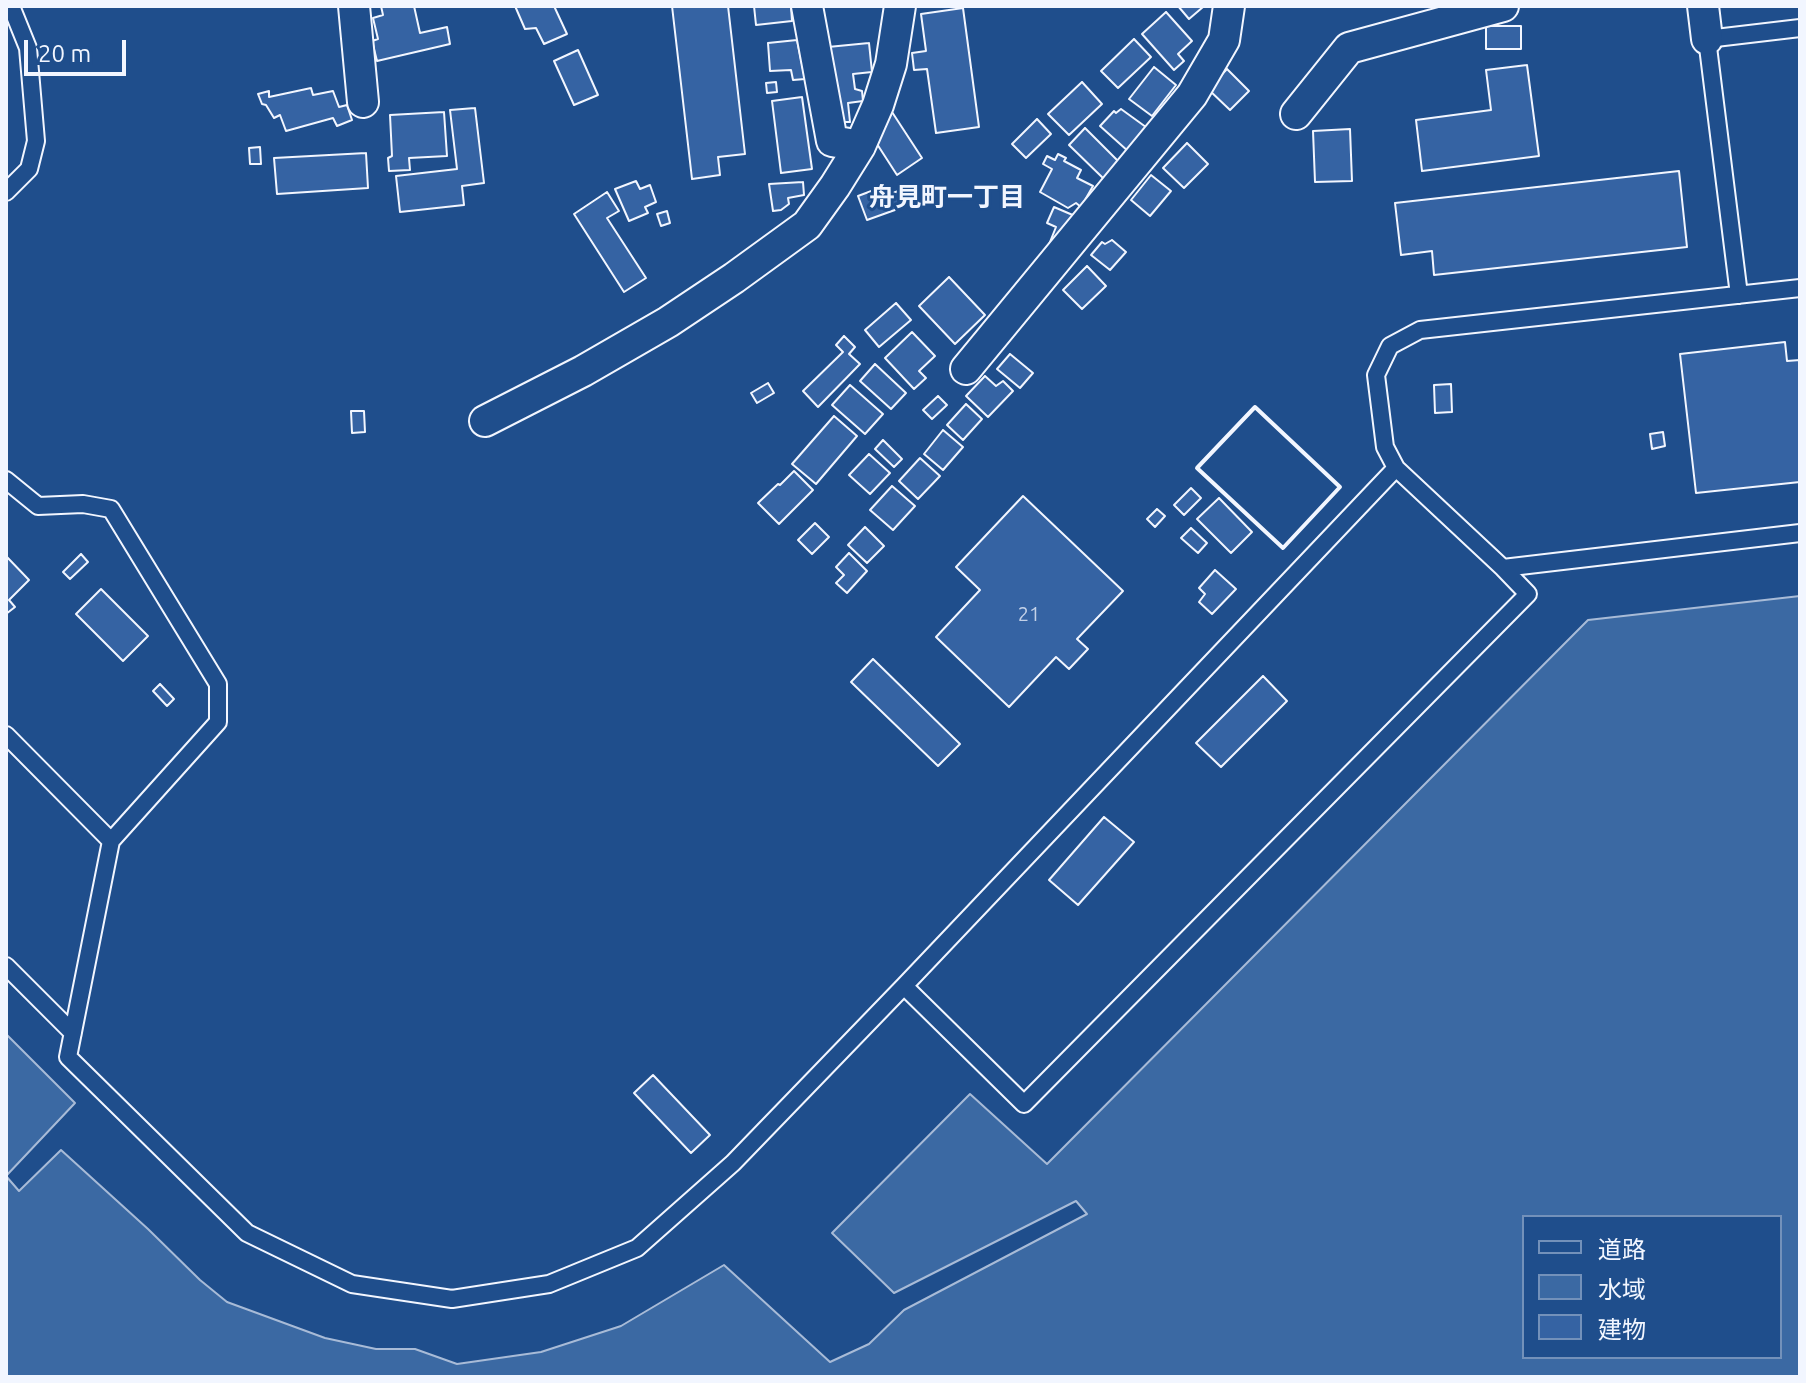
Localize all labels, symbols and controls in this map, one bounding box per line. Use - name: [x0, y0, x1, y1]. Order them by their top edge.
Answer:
- scale bar: [28, 24, 130, 74]
- text: 20 m: [38, 40, 91, 67]
- district label: 舟見町一丁目: [869, 181, 1025, 213]
- house number: 21: [1018, 602, 1040, 626]
- legend: [1522, 1215, 1782, 1359]
- text: 道路: [1598, 1236, 1646, 1263]
- text: 水域: [1598, 1276, 1646, 1303]
- text: 建物: [1598, 1316, 1646, 1343]

